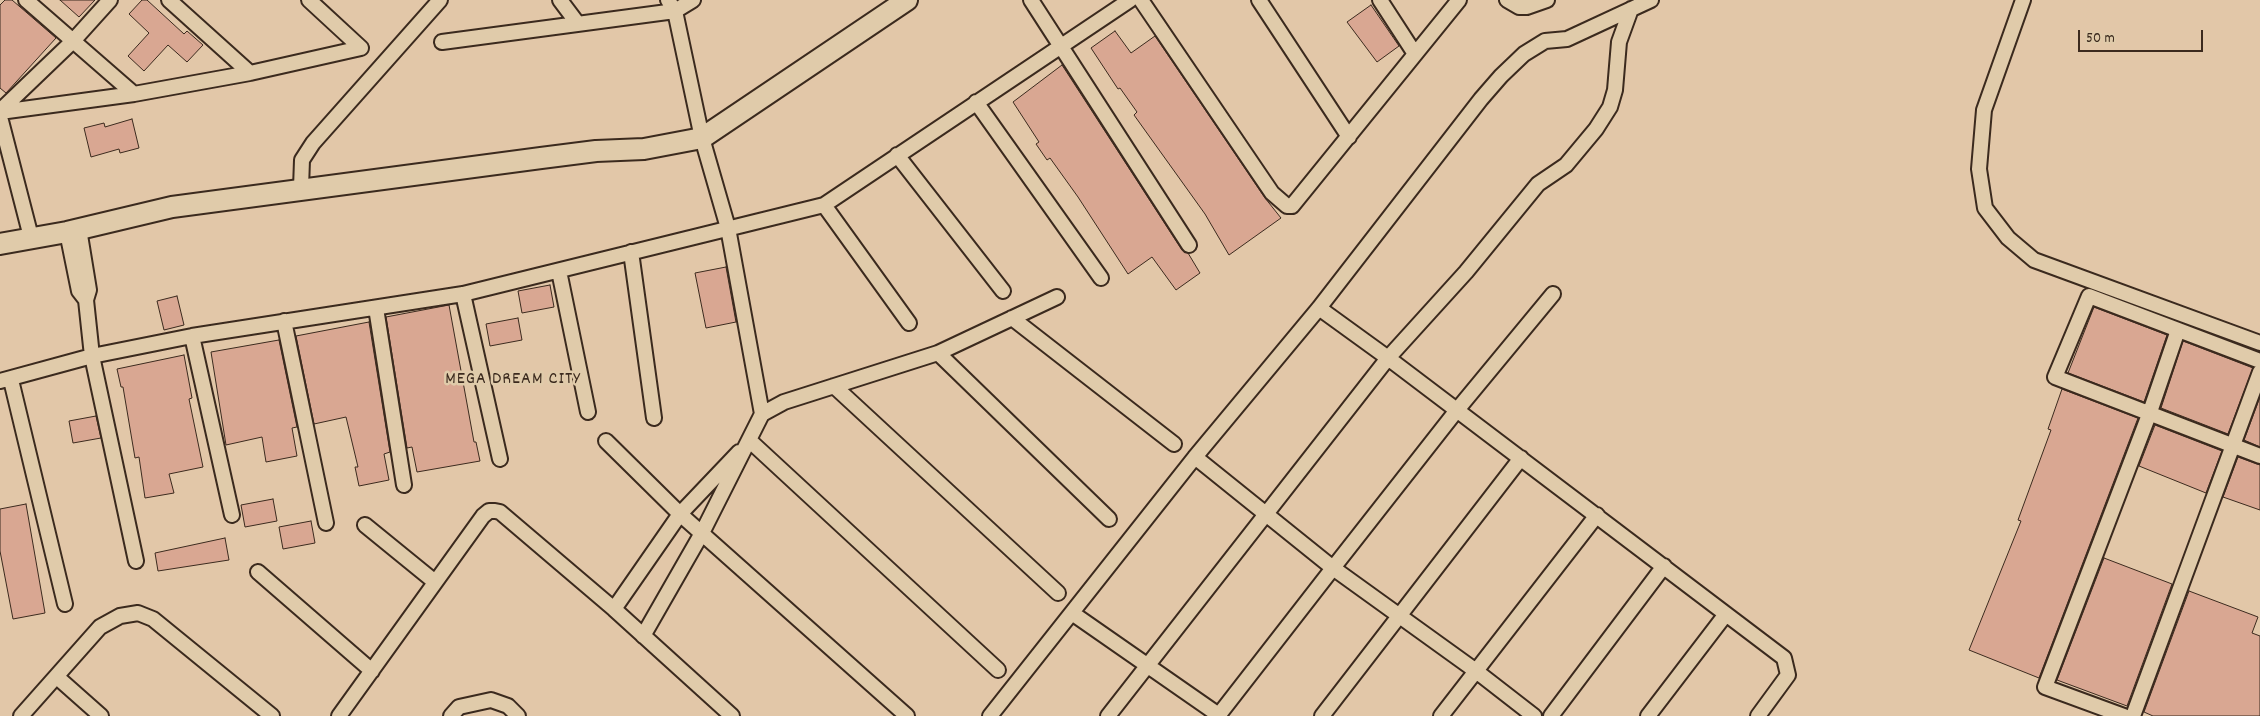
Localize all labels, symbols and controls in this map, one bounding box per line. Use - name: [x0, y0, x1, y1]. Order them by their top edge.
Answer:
- scale bar: [2080, 20, 2205, 52]
- text: 50 m: [2086, 28, 2115, 50]
- district label: MEGA DREAM CITY: [443, 370, 583, 392]

